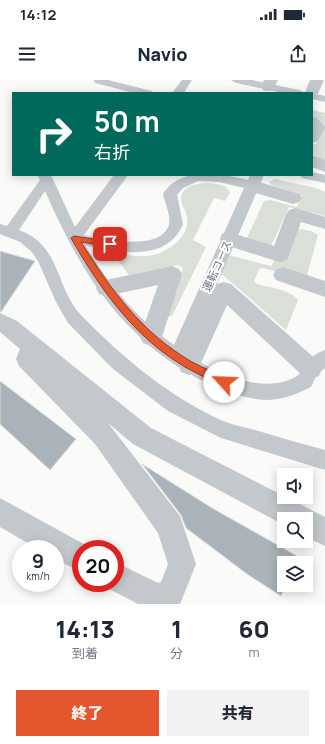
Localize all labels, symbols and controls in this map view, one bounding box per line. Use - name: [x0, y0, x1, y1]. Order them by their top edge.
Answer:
- text: 14:12: [20, 4, 56, 25]
- text: Navio: [137, 42, 188, 66]
- icon: menu: [16, 43, 38, 65]
- icon: share: [287, 43, 309, 65]
- text: 50 m: [94, 102, 160, 140]
- icon: right: [28, 108, 80, 160]
- text: 右折: [94, 140, 130, 164]
- pin: [93, 227, 127, 261]
- icon: arrive: [99, 233, 121, 255]
- street label: 運転コース: [199, 238, 234, 294]
- position arrow: [203, 361, 245, 403]
- map controls: [277, 468, 313, 592]
- button: sound: [277, 468, 313, 504]
- button: search: [277, 512, 313, 548]
- speed limit sign: 20: [72, 540, 124, 592]
- text: 9: [32, 547, 44, 574]
- button: layers: [277, 556, 313, 592]
- text: km/h: [26, 569, 50, 583]
- text: 14:13: [55, 612, 115, 645]
- text: 1: [171, 612, 182, 645]
- text: 60: [239, 612, 270, 645]
- text: m: [249, 643, 260, 661]
- text: 到着: [72, 644, 98, 662]
- text: 分: [170, 644, 183, 662]
- button: 終了: [16, 690, 159, 736]
- button: 共有: [167, 690, 309, 736]

